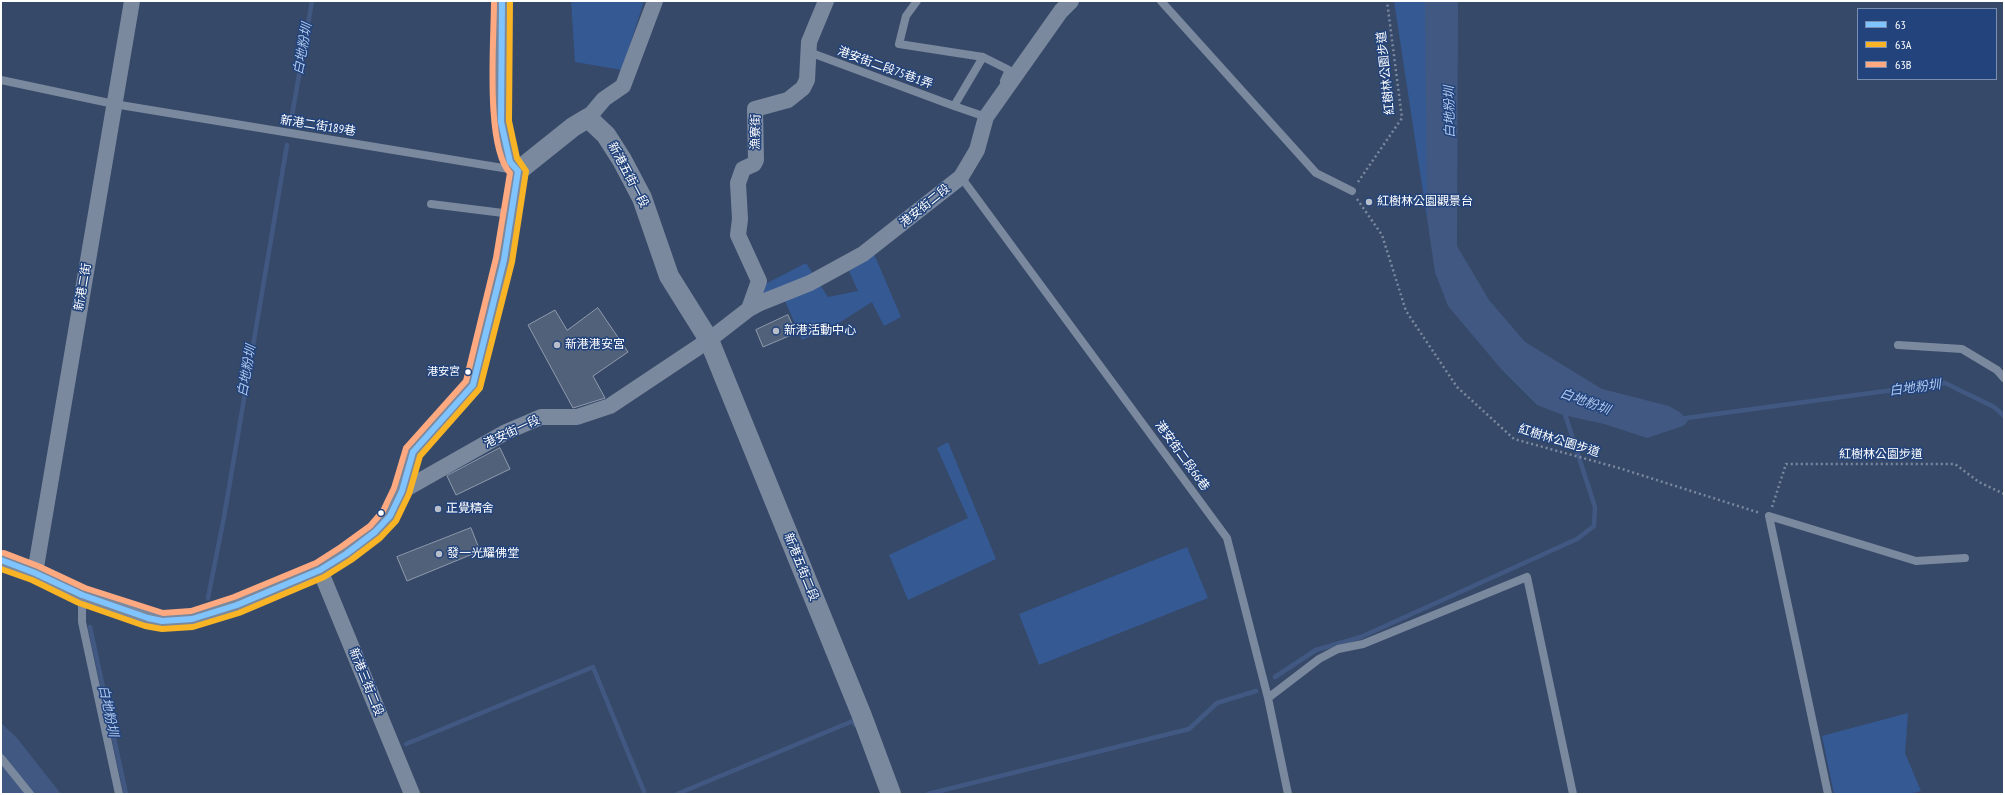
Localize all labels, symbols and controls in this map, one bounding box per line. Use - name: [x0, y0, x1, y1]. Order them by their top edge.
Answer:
- legend: [1857, 8, 1997, 80]
- text: 63: [1895, 17, 1906, 32]
- water label: 白地粉圳: [291, 22, 315, 76]
- street label: 紅樹林公園步道: [1374, 30, 1398, 116]
- text: 63A: [1895, 37, 1911, 52]
- street label: 港安街二段75巷1弄: [835, 44, 935, 92]
- text: 63B: [1895, 57, 1911, 72]
- water label: 白地粉圳: [1442, 86, 1458, 138]
- street label: 新港二街189巷: [279, 113, 357, 139]
- street label: 漁寮街: [748, 114, 764, 150]
- street label: 新港五街一段: [605, 140, 651, 210]
- street label: 港安街二段: [897, 182, 953, 230]
- place label: 紅樹林公園觀景台: [1377, 195, 1473, 209]
- marker: 紅樹林公園觀景台: [1364, 197, 1374, 207]
- street label: 新港二街: [72, 262, 94, 312]
- place label: 新港活動中心: [784, 324, 856, 338]
- marker: 新港活動中心: [771, 326, 781, 336]
- place label: 新港港安宮: [565, 338, 625, 352]
- marker: 新港港安宮: [552, 340, 562, 350]
- water label: 白地粉圳: [235, 344, 259, 398]
- place label: 港安宮: [427, 365, 460, 379]
- marker: 港安宮: [463, 367, 473, 377]
- water label: 白地粉圳: [1888, 377, 1942, 399]
- water label: 白地粉圳: [1558, 386, 1612, 418]
- street label: 港安街一段: [482, 413, 542, 451]
- street label: 港安街二段66巷: [1152, 418, 1212, 494]
- street label: 紅樹林公園步道: [1517, 422, 1601, 460]
- street label: 紅樹林公園步道: [1839, 448, 1923, 462]
- place label: 正覺精舍: [446, 502, 494, 516]
- marker: 正覺精舍: [433, 504, 443, 514]
- unlabelled marker: [376, 508, 386, 518]
- street label: 新港五街二段: [781, 531, 821, 603]
- place label: 發一光耀佛堂: [447, 547, 519, 561]
- marker: 發一光耀佛堂: [434, 549, 444, 559]
- street label: 新港三街二段: [346, 646, 386, 718]
- water label: 白地粉圳: [95, 684, 121, 738]

